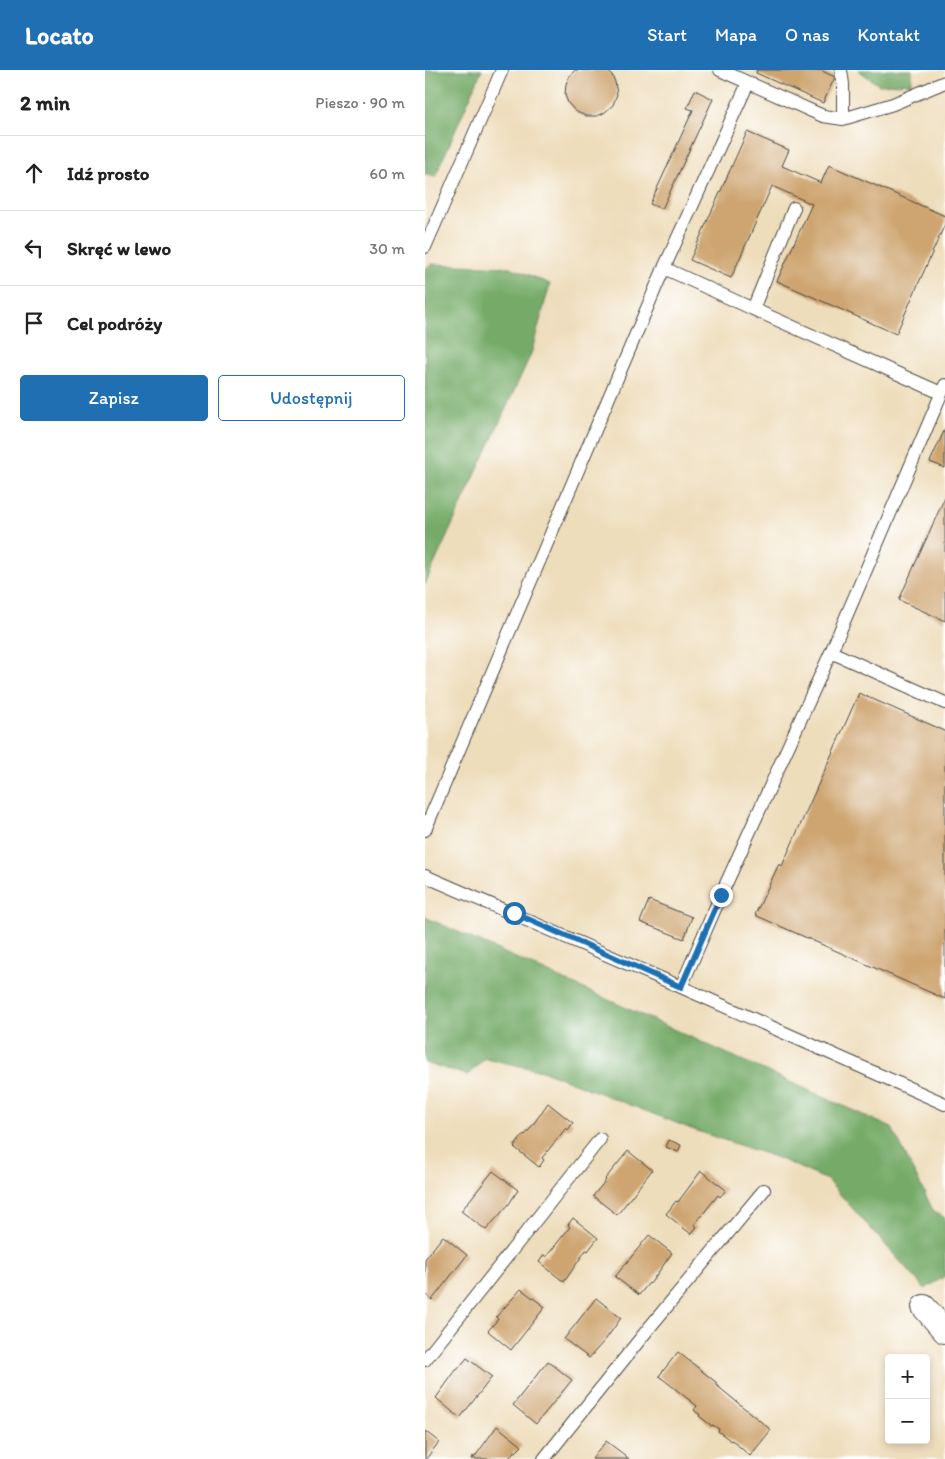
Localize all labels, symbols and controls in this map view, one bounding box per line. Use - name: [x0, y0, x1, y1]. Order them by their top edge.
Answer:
- text: Locato: [25, 21, 94, 50]
- text: Start: [647, 24, 687, 46]
- text: Mapa: [715, 24, 757, 46]
- text: O nas: [785, 24, 830, 46]
- text: Kontakt: [858, 24, 920, 46]
- text: 2 min: [20, 90, 70, 115]
- text: Pieszo · 90 m: [315, 93, 405, 112]
- icon: ahead: [20, 159, 48, 187]
- text: Idź prosto: [67, 162, 150, 185]
- text: 60 m: [370, 164, 405, 183]
- icon: left: [20, 234, 48, 262]
- text: Skręć w lewo: [67, 237, 171, 260]
- text: 30 m: [369, 239, 405, 258]
- icon: arrive: [20, 309, 48, 337]
- text: Cel podróży: [67, 312, 162, 335]
- button: Zapisz: [20, 375, 208, 421]
- button: Udostępnij: [218, 375, 405, 421]
- route end: [710, 884, 733, 907]
- route start: [503, 902, 526, 925]
- map controls: [885, 1354, 930, 1444]
- button: +: [885, 1354, 930, 1399]
- button: −: [885, 1399, 930, 1444]

